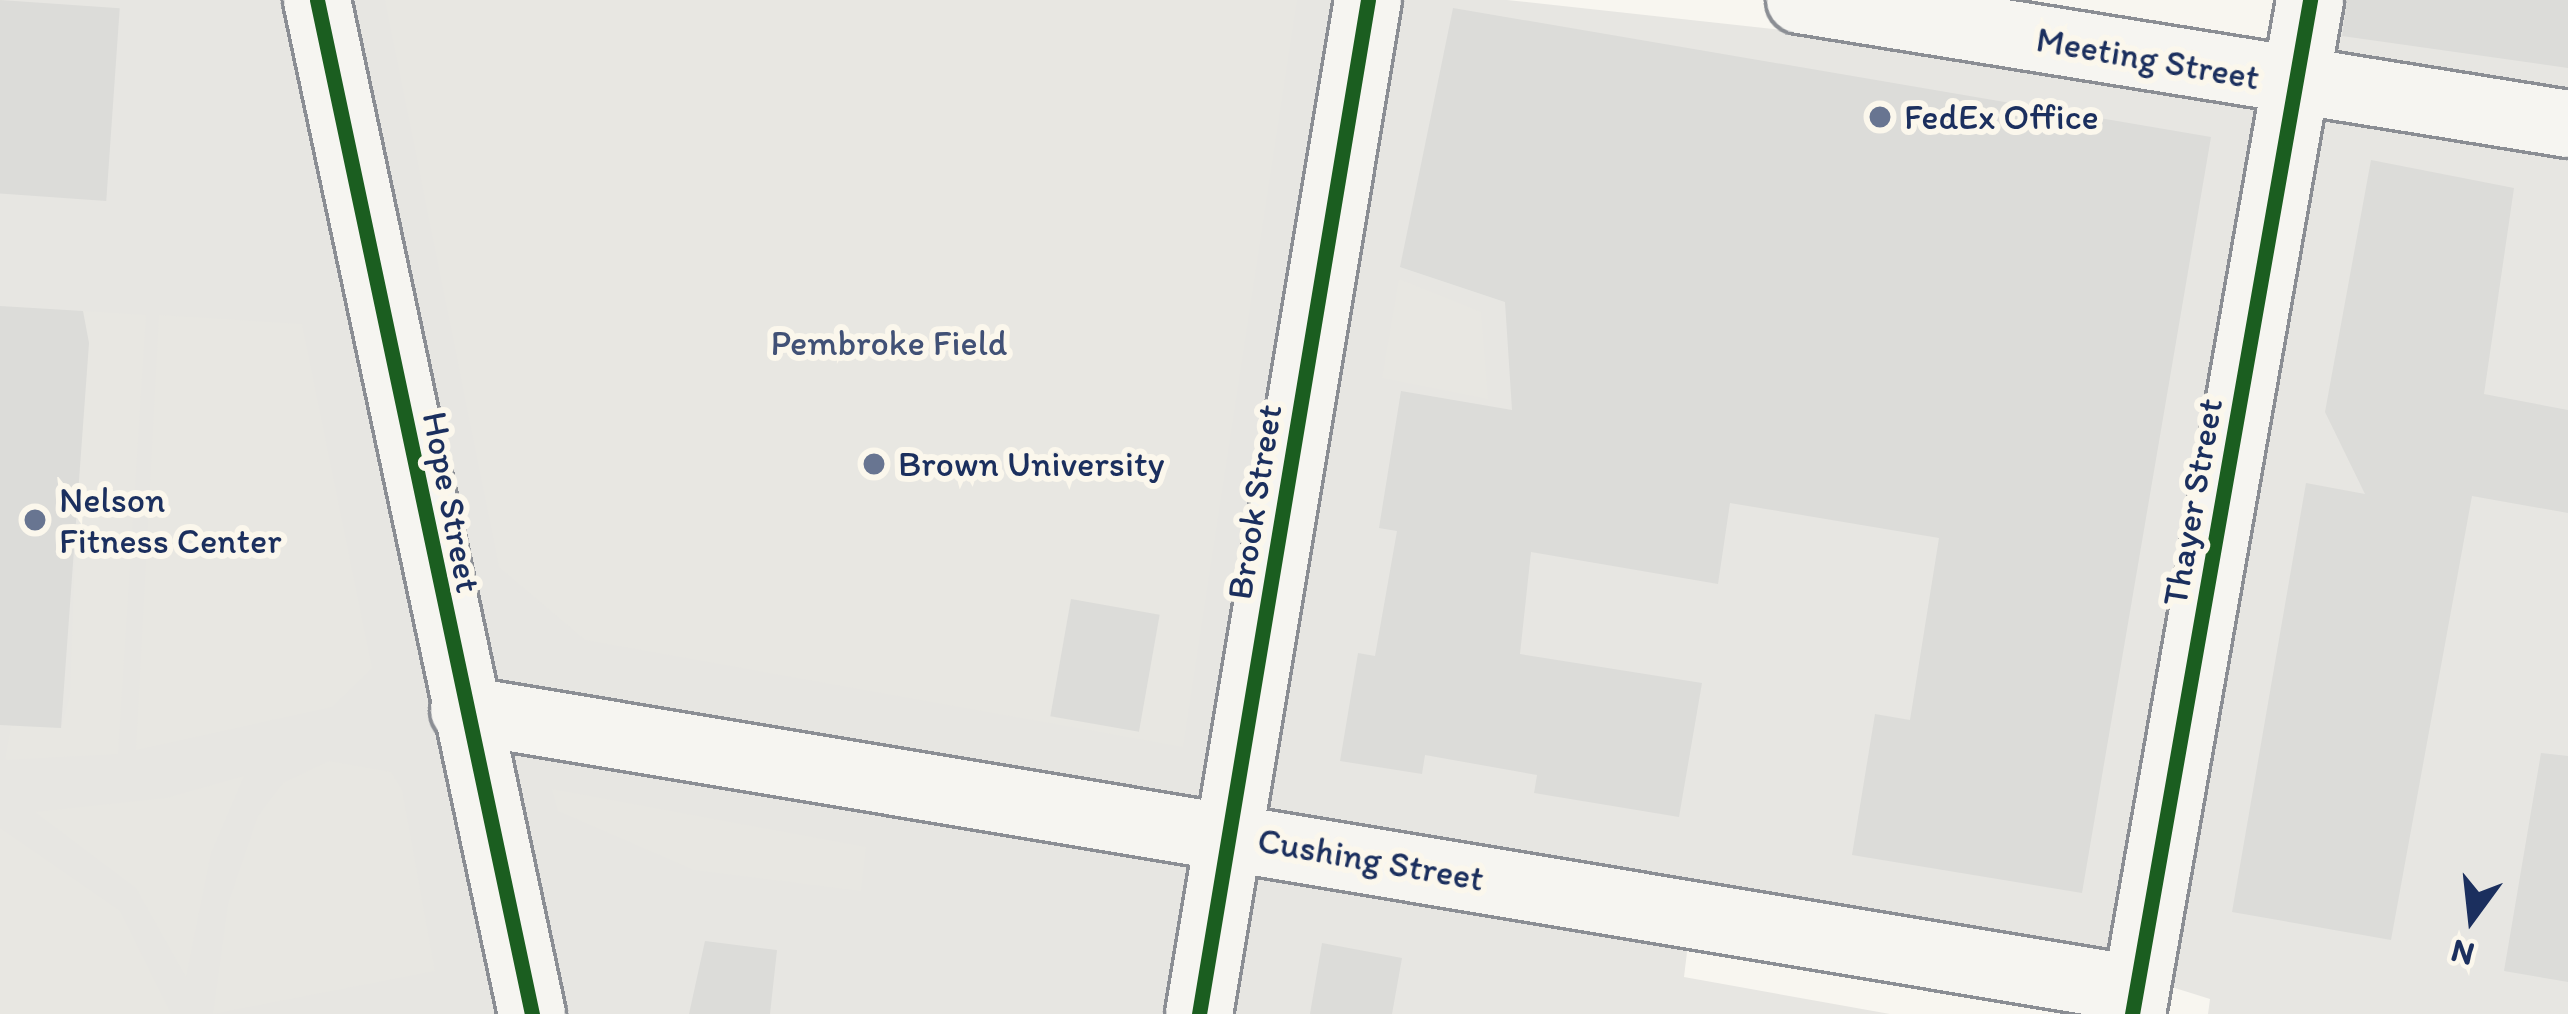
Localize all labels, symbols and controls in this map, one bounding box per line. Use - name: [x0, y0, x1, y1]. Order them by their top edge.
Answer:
- street label: Meeting Street: [2033, 17, 2263, 99]
- place label: FedEx Office: [1904, 95, 2099, 139]
- marker: FedEx Office: [1867, 104, 1893, 130]
- park label: Pembroke Field: [771, 321, 1007, 365]
- street label: Thayer Street: [2153, 395, 2231, 609]
- street label: Brook Street: [1217, 402, 1291, 602]
- street label: Hope Street: [413, 408, 491, 596]
- place label: Brown University: [898, 442, 1164, 486]
- marker: Brown University: [861, 451, 887, 477]
- place label: Nelson Fitness Center: [59, 477, 282, 562]
- marker: Nelson Fitness Center: [22, 507, 48, 533]
- street label: Cushing Street: [1255, 818, 1487, 900]
- north arrow: [2412, 858, 2532, 978]
- text: N: [2447, 932, 2478, 975]

